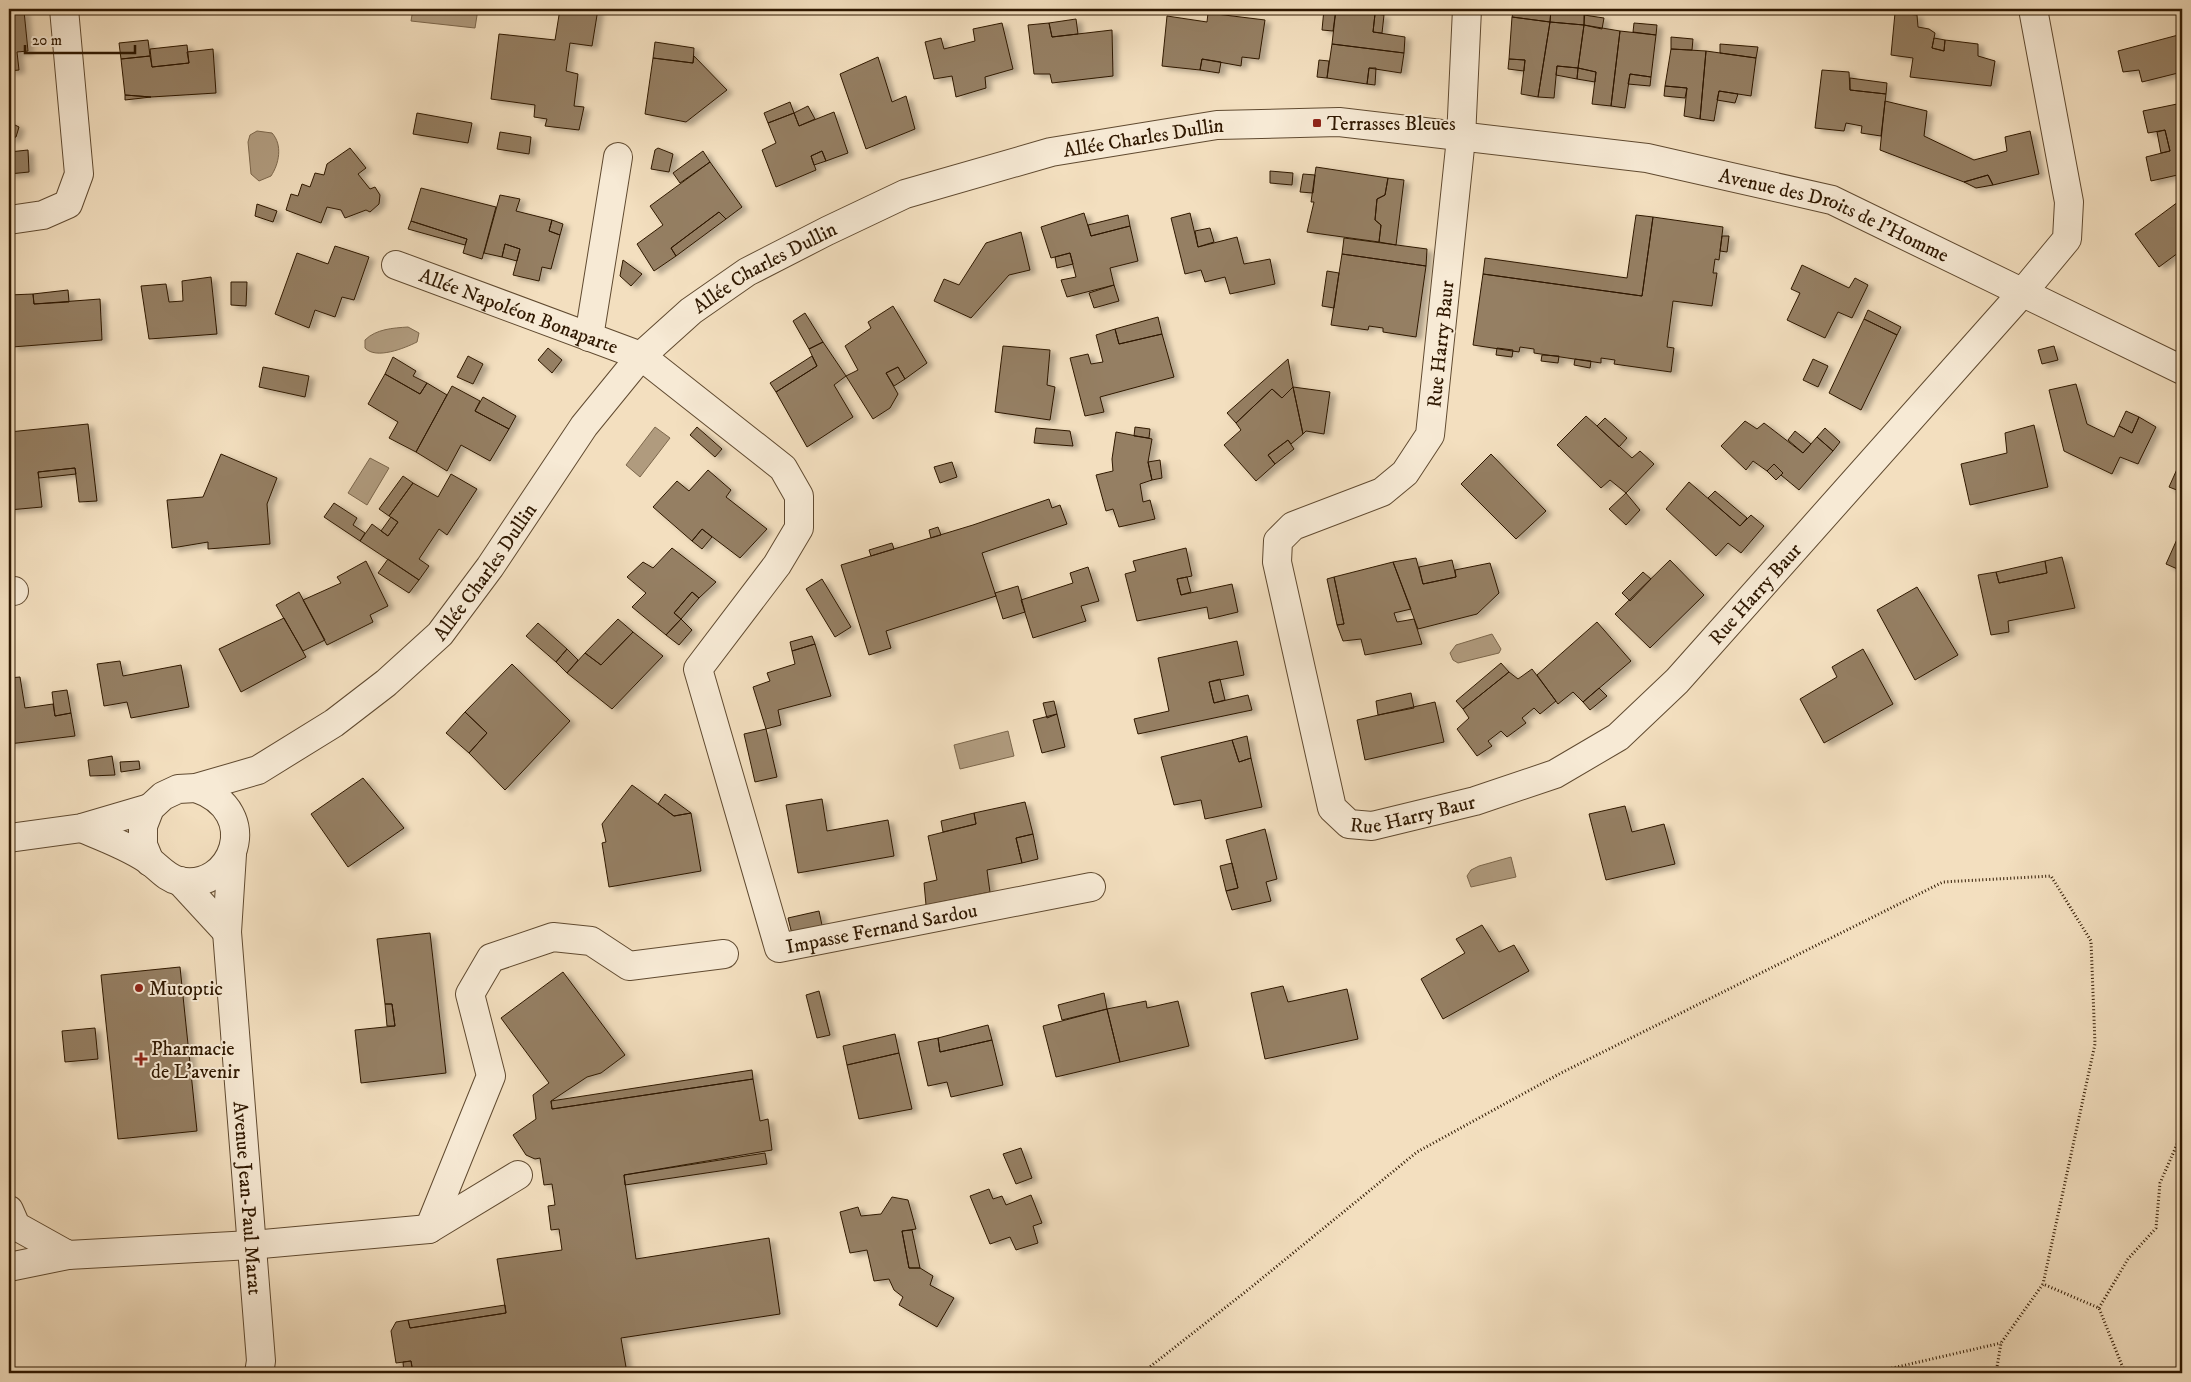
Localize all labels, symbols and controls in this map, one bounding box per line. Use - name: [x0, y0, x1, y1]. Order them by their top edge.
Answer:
- scale bar: [25, 22, 135, 54]
- text: 20 m: [32, 31, 62, 50]
- place label: Terrasses Bleues: [1327, 112, 1456, 137]
- street label: Allée Charles Dullin: [1061, 114, 1225, 164]
- marker: Terrasses Bleues: [1311, 117, 1323, 129]
- street label: Avenue des Droits de l'Homme: [1716, 164, 1952, 269]
- street label: Allée Charles Dullin: [689, 217, 842, 320]
- street label: Allée Napoléon Bonaparte: [415, 264, 621, 360]
- street label: Rue Harry Baur: [1422, 279, 1461, 409]
- street label: Allée Charles Dullin: [428, 499, 543, 646]
- street label: Rue Harry Baur: [1704, 538, 1808, 651]
- street label: Rue Harry Baur: [1349, 790, 1479, 840]
- street label: Impasse Fernand Sardou: [784, 898, 980, 960]
- place label: Mutoptic: [149, 977, 223, 1002]
- marker: Mutoptic: [133, 982, 145, 994]
- place label: Pharmacie de L'avenir: [151, 1037, 240, 1085]
- marker: Pharmacie de L'avenir: [135, 1053, 147, 1065]
- street label: Avenue Jean-Paul Marat: [226, 1100, 267, 1296]

